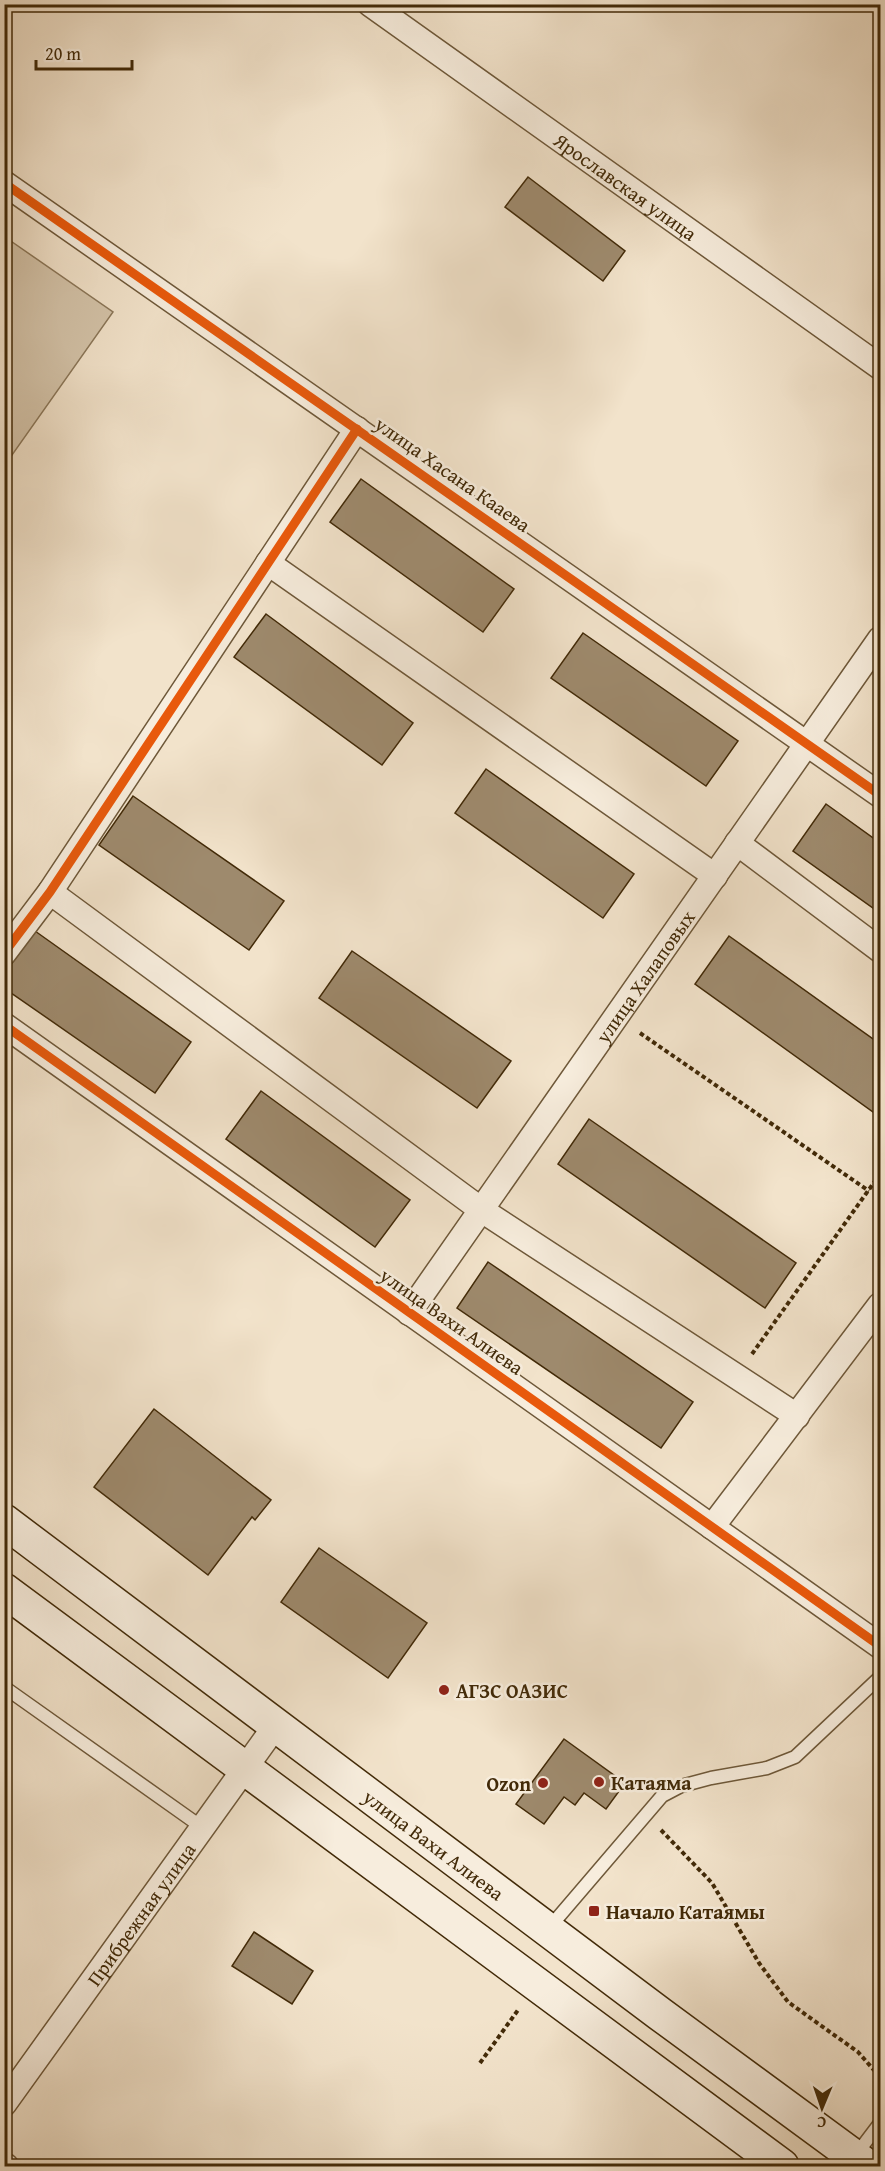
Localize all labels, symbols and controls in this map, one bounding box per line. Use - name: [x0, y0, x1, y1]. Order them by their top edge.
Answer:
- scale bar: [36, 33, 132, 71]
- text: 20 m: [45, 40, 81, 67]
- street label: Ярославская улица: [548, 125, 704, 247]
- street label: улица Хасана Кааева: [368, 409, 537, 539]
- street label: улица Халаповых: [587, 903, 702, 1049]
- street label: улица Вахи Алиева: [373, 1260, 530, 1382]
- place label: АГЗС ОАЗИС: [456, 1676, 568, 1705]
- marker: АГЗС ОАЗИС: [437, 1683, 451, 1697]
- place label: Катаяма: [611, 1768, 692, 1797]
- place label: Ozon: [486, 1769, 531, 1798]
- marker: Катаяма: [592, 1775, 606, 1789]
- marker: Ozon: [536, 1776, 550, 1790]
- street label: улица Вахи Алиева: [357, 1781, 511, 1907]
- street label: Прибрежная улица: [79, 1836, 202, 1992]
- place label: Начало Катаямы: [606, 1897, 765, 1926]
- marker: Начало Катаямы: [587, 1904, 601, 1918]
- north arrow: [792, 2078, 852, 2138]
- text: С: [817, 2111, 826, 2135]

